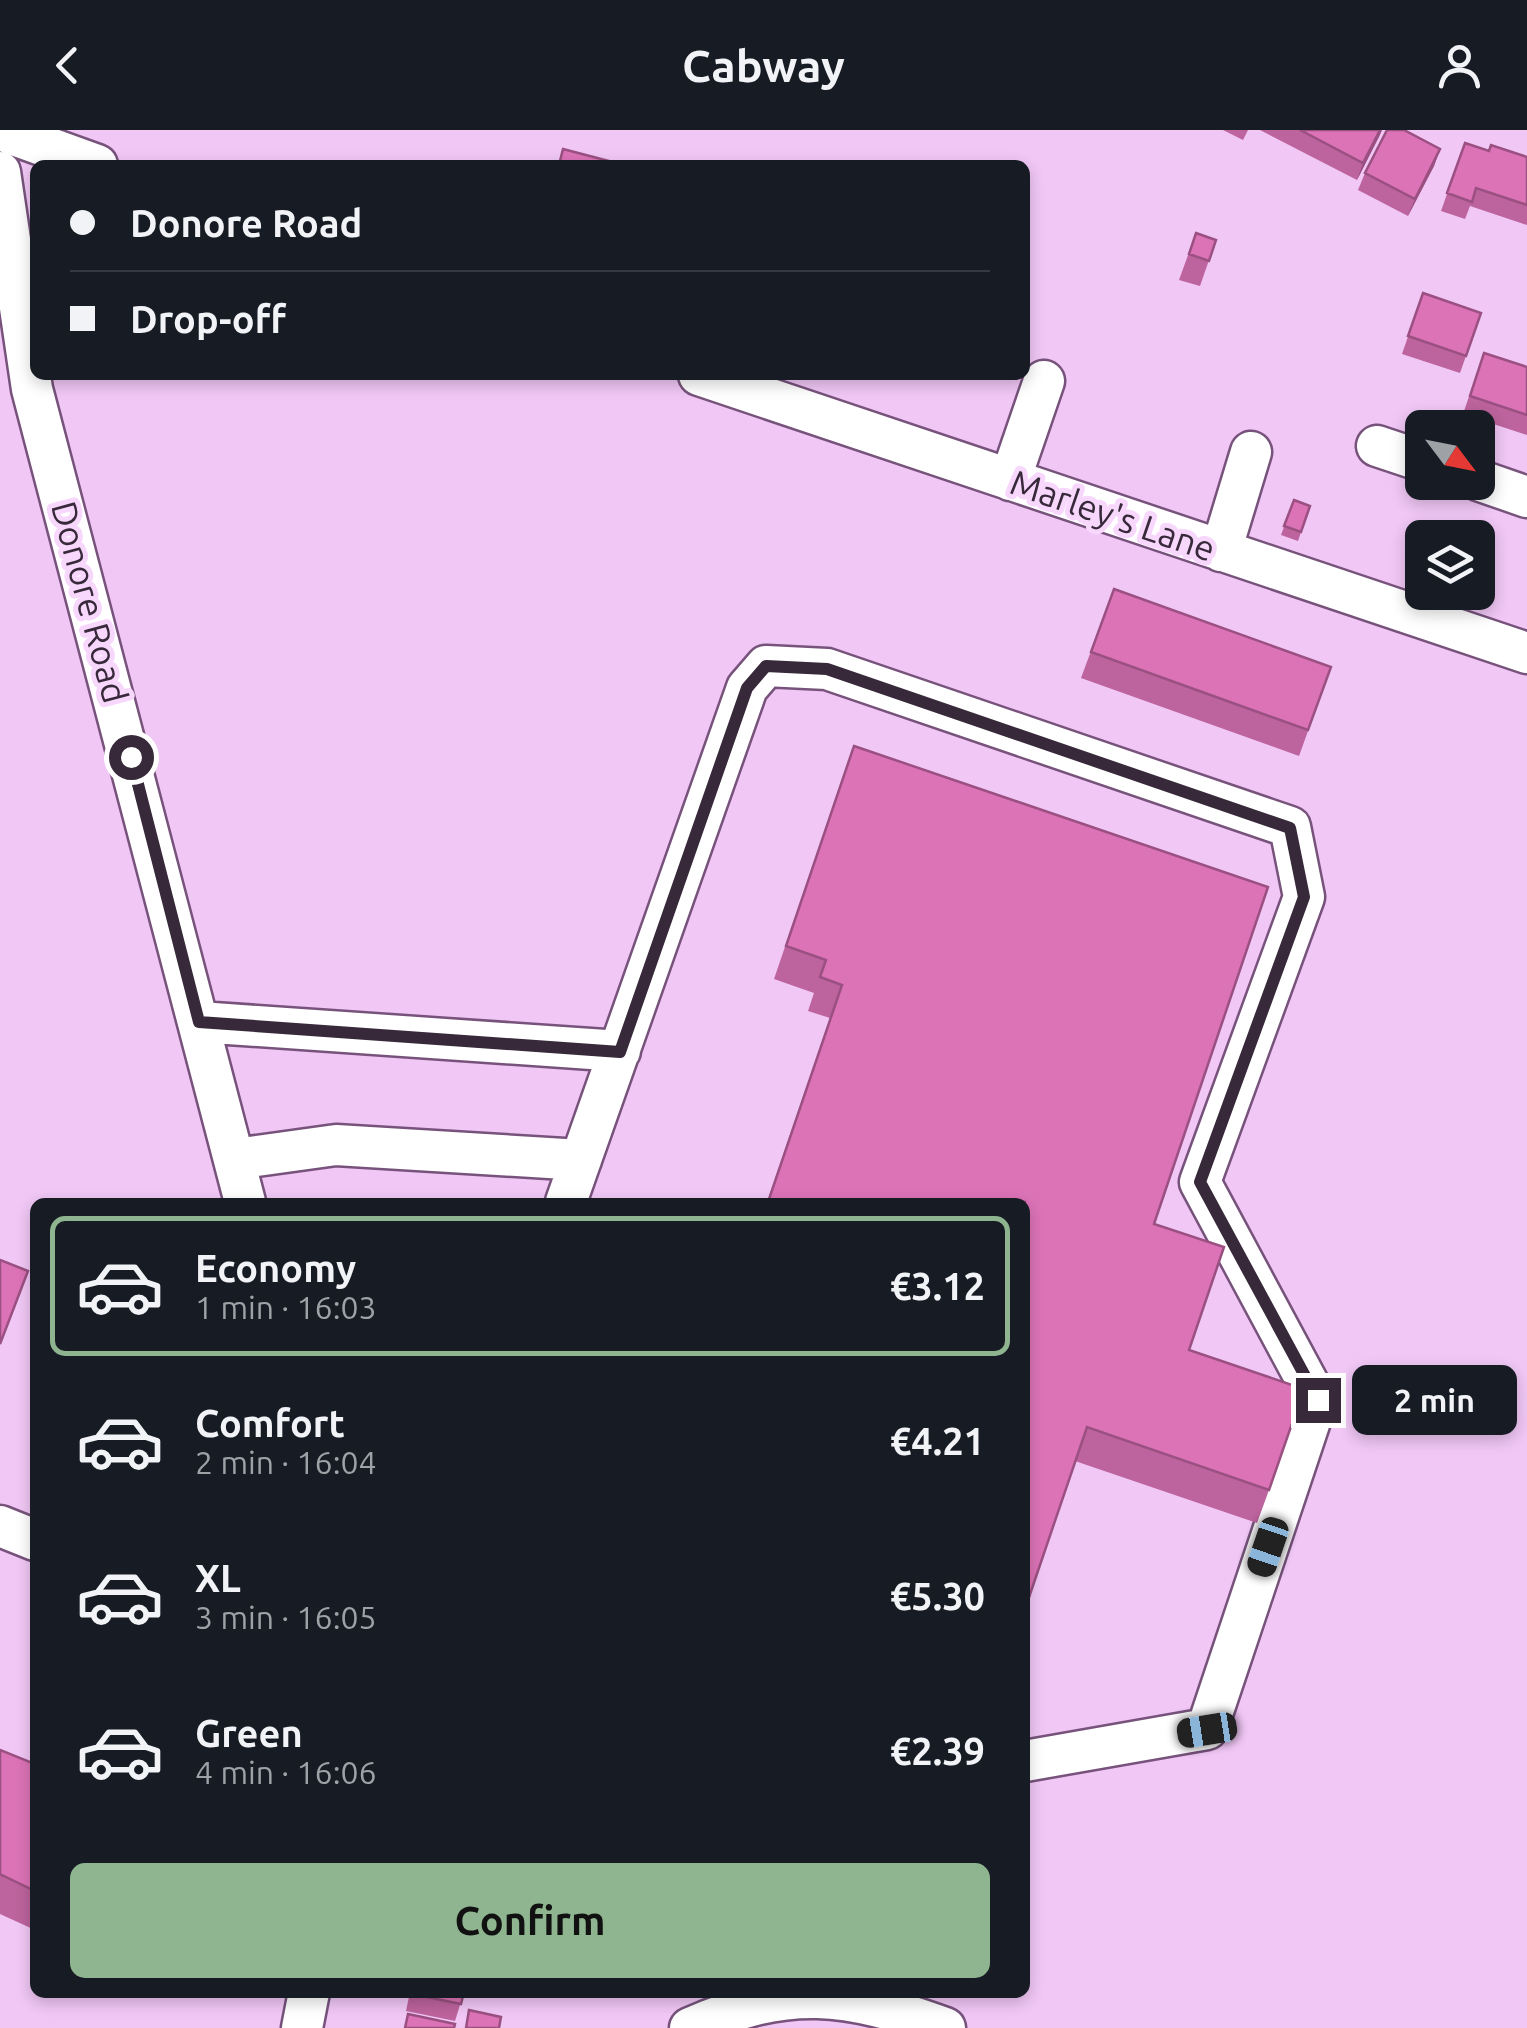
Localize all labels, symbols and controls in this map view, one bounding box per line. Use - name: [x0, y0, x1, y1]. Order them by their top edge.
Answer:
- icon: back: [40, 38, 95, 93]
- icon: person: [1432, 38, 1487, 93]
- text: Cabway: [682, 40, 845, 91]
- text: Donore Road: [130, 202, 362, 244]
- text: Drop-off: [130, 298, 286, 340]
- north arrow: [1405, 410, 1495, 500]
- map controls: [1405, 410, 1495, 610]
- street label: Marley's Lane: [1005, 461, 1221, 569]
- street label: Donore Road: [44, 497, 136, 707]
- button: layers: [1405, 520, 1495, 610]
- route start: [109, 735, 154, 780]
- icon: car: [75, 1241, 165, 1331]
- text: Economy: [195, 1247, 356, 1289]
- text: €3.12: [890, 1265, 985, 1307]
- text: 1 min · 16:03: [195, 1289, 377, 1325]
- callout: 2 min: [1353, 1365, 1518, 1435]
- route end: [1296, 1378, 1341, 1423]
- text: 2 min: [1394, 1382, 1475, 1418]
- icon: car: [75, 1396, 165, 1486]
- text: Comfort: [195, 1402, 345, 1444]
- text: €4.21: [890, 1420, 985, 1462]
- text: 2 min · 16:04: [195, 1444, 377, 1480]
- car: [1244, 1514, 1292, 1580]
- icon: car: [75, 1551, 165, 1641]
- text: XL: [195, 1557, 241, 1599]
- text: €5.30: [890, 1575, 985, 1617]
- text: 3 min · 16:05: [195, 1599, 377, 1635]
- icon: car: [75, 1706, 165, 1796]
- car: [1175, 1710, 1239, 1750]
- text: Green: [195, 1712, 303, 1754]
- text: €2.39: [890, 1730, 985, 1772]
- text: 4 min · 16:06: [195, 1754, 377, 1790]
- button: Confirm: [70, 1863, 990, 1978]

